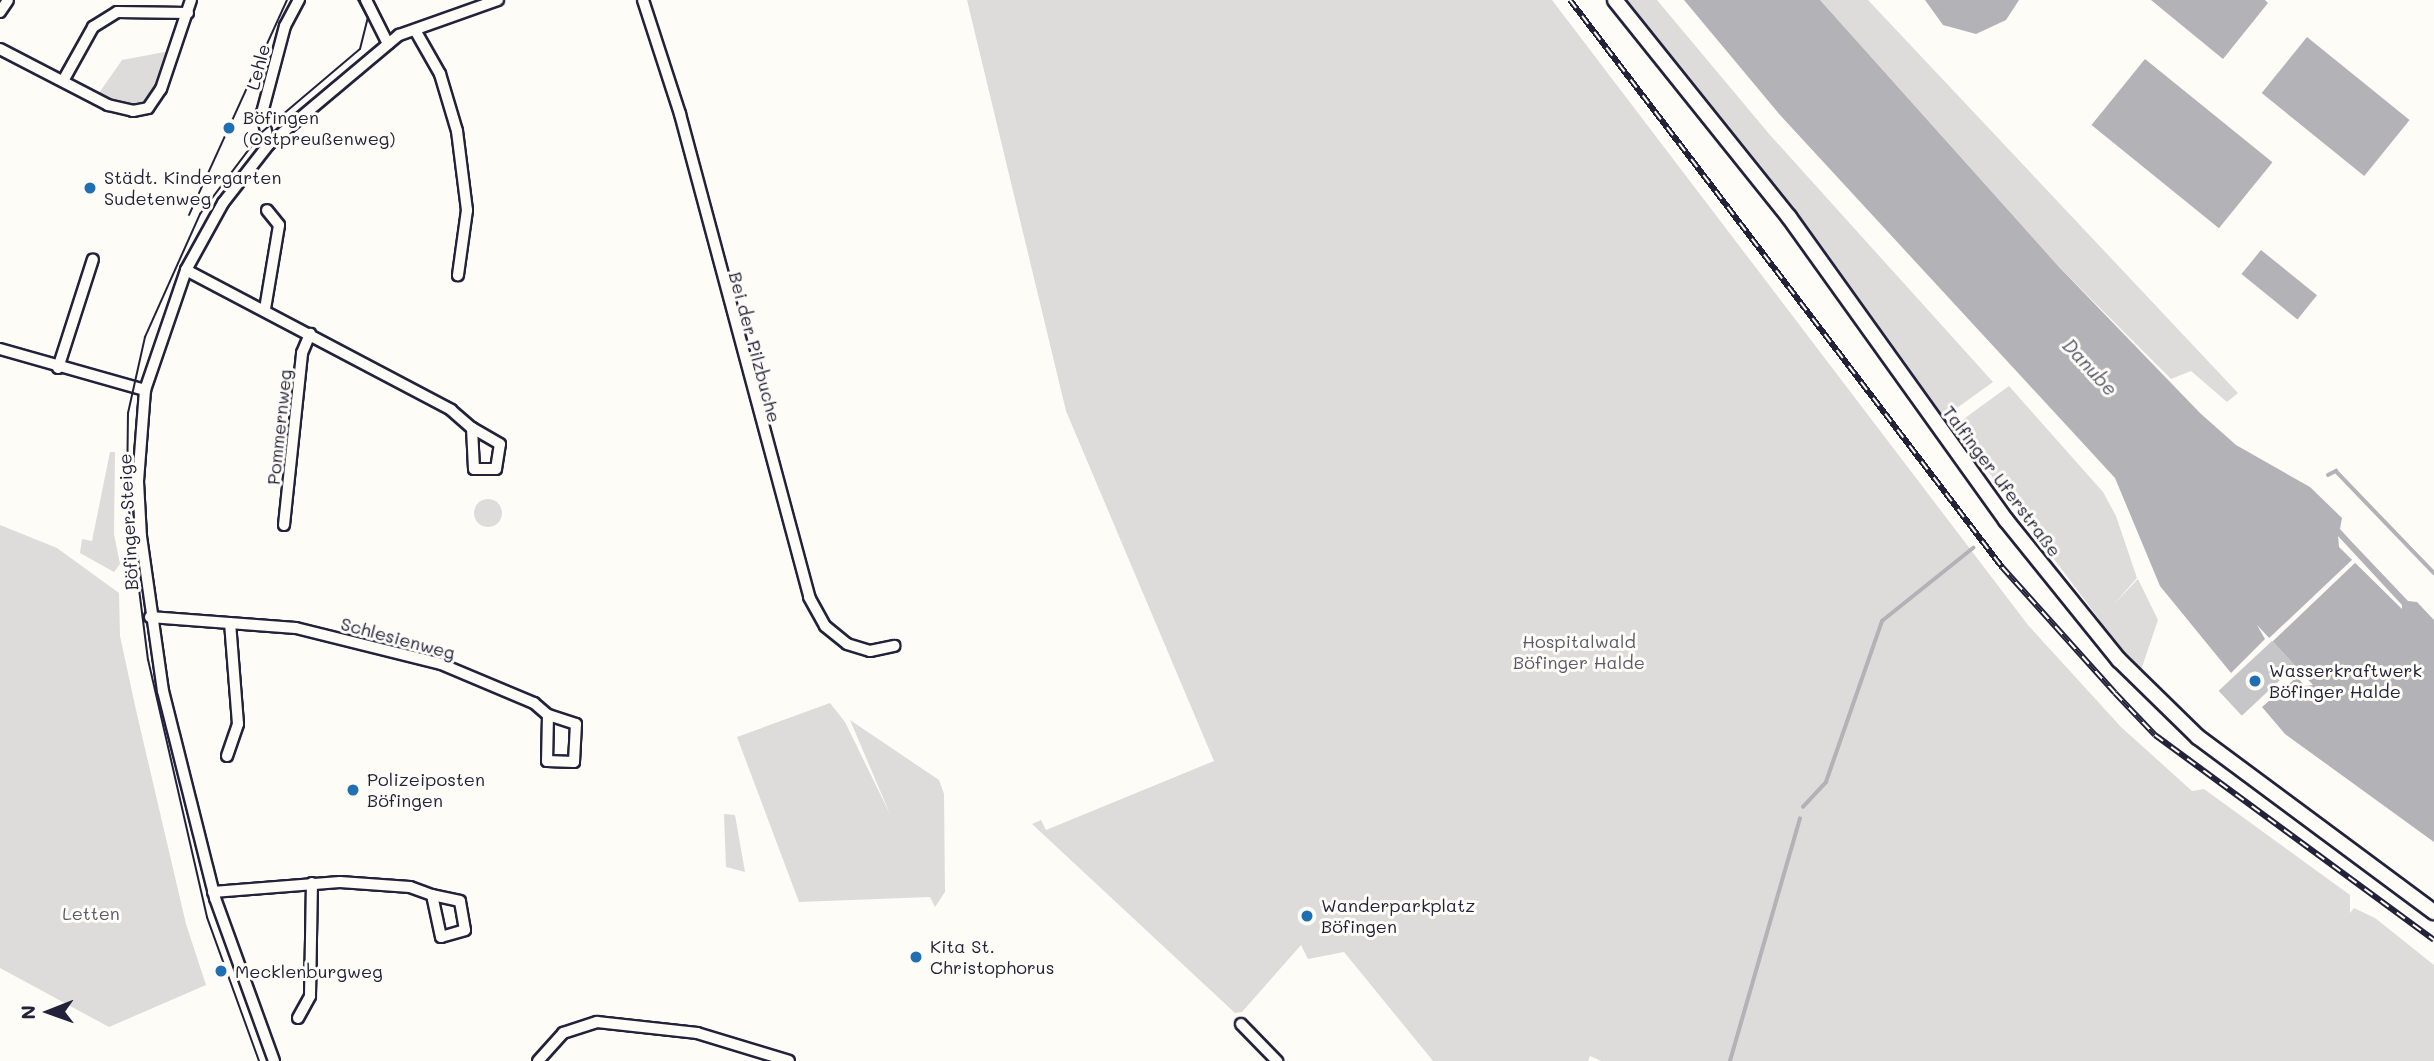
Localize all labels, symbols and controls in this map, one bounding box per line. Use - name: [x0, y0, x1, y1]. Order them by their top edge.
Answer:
- street label: Lehle: [242, 42, 274, 92]
- place label: Böfingen (Ostpreußenweg): [243, 107, 395, 150]
- marker: Böfingen (Ostpreußenweg): [221, 120, 237, 136]
- place label: Städt. Kindergarten Sudetenweg: [104, 167, 281, 210]
- marker: Städt. Kindergarten Sudetenweg: [82, 180, 98, 196]
- street label: Bei der Pilzbuche: [724, 269, 786, 425]
- water label: Danube: [2058, 334, 2122, 400]
- street label: Pommernweg: [262, 368, 296, 486]
- street label: Talfinger Uferstraße: [1938, 401, 2066, 561]
- street label: Böfinger Steige: [114, 453, 142, 591]
- street label: Schlesienweg: [338, 612, 458, 664]
- park label: Hospitalwald Böfinger Halde: [1513, 631, 1645, 674]
- place label: Wasserkraftwerk Böfinger Halde: [2269, 660, 2422, 702]
- marker: Wasserkraftwerk Böfinger Halde: [2247, 673, 2263, 689]
- place label: Polizeiposten Böfingen: [367, 769, 485, 812]
- marker: Polizeiposten Böfingen: [345, 782, 361, 798]
- place label: Wanderparkplatz Böfingen: [1321, 895, 1475, 937]
- park label: Letten: [62, 902, 120, 924]
- marker: Wanderparkplatz Böfingen: [1299, 908, 1315, 924]
- place label: Kita St. Christophorus: [930, 936, 1054, 978]
- marker: Kita St. Christophorus: [908, 949, 924, 965]
- place label: Mecklenburgweg: [235, 960, 383, 982]
- marker: Mecklenburgweg: [213, 963, 229, 979]
- north arrow: [14, 977, 84, 1047]
- text: N: [15, 1005, 40, 1020]

